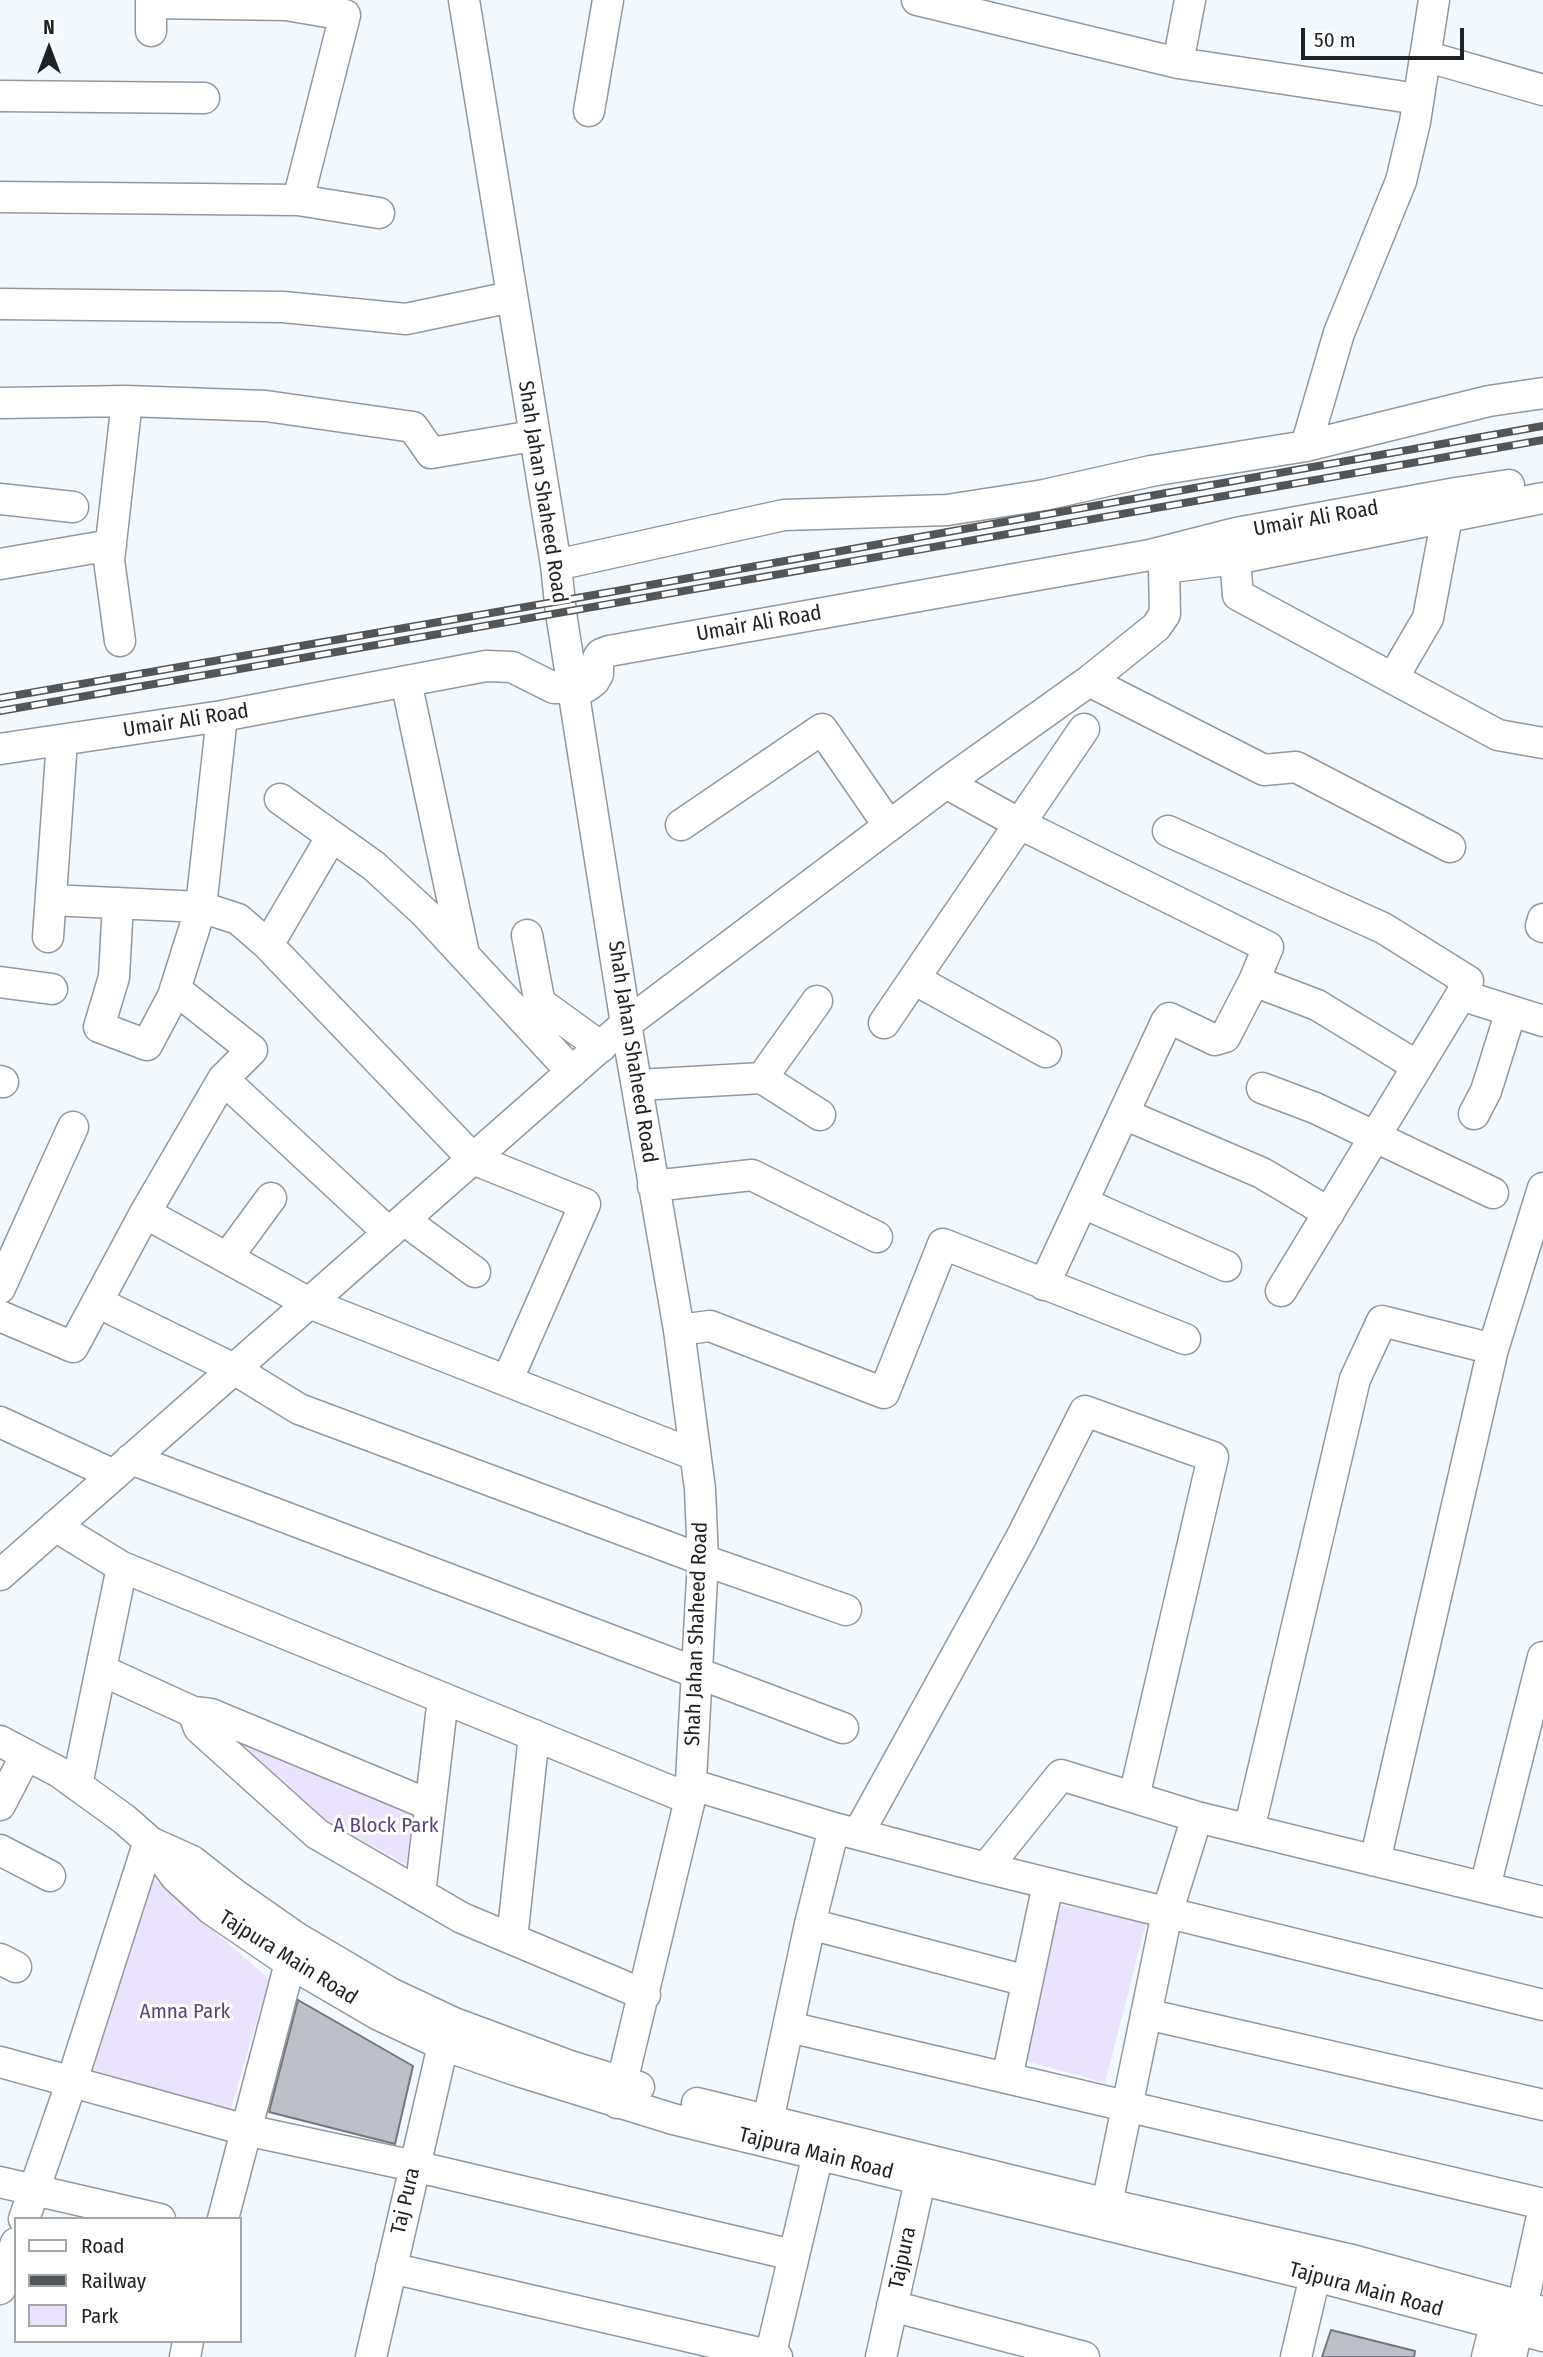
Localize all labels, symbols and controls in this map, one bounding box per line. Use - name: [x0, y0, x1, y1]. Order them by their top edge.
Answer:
- north arrow: [14, 14, 84, 84]
- scale bar: [1305, 14, 1468, 58]
- text: N: [43, 16, 55, 39]
- text: 50 m: [1314, 27, 1356, 53]
- street label: Shah Jahan Shaheed Road: [512, 379, 572, 605]
- street label: Umair Ali Road: [1251, 496, 1381, 542]
- street label: Umair Ali Road: [694, 601, 824, 647]
- street label: Umair Ali Road: [121, 699, 251, 743]
- street label: Shah Jahan Shaheed Road: [602, 939, 662, 1165]
- street label: Shah Jahan Shaheed Road: [680, 1521, 714, 1747]
- park label: A Block Park: [334, 1813, 438, 1839]
- street label: Tajpura Main Road: [214, 1905, 362, 2011]
- park label: Amna Park: [140, 1999, 230, 2025]
- street label: Tajpura Main Road: [736, 2123, 896, 2185]
- street label: Taj Pura: [386, 2165, 426, 2237]
- legend: [14, 2217, 242, 2343]
- street label: Tajpura: [884, 2224, 922, 2292]
- text: Road: [81, 2233, 125, 2259]
- street label: Tajpura Main Road: [1286, 2257, 1446, 2323]
- text: Railway: [81, 2268, 146, 2294]
- text: Park: [81, 2303, 118, 2329]

